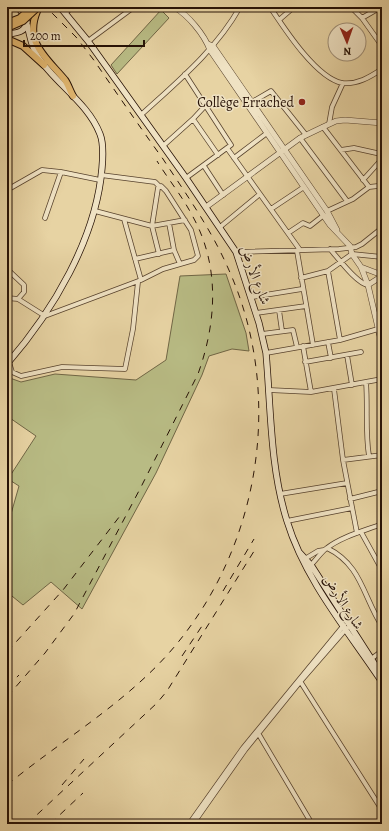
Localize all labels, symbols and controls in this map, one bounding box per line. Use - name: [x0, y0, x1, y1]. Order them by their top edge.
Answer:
- scale bar: [24, 22, 144, 48]
- north arrow: [327, 22, 367, 62]
- text: 200 m: [30, 28, 61, 44]
- text: N: [343, 44, 352, 59]
- place label: Collège Errached: [197, 93, 294, 112]
- marker: Collège Errached: [297, 97, 307, 107]
- street label: شارع الأرض: [233, 242, 276, 308]
- street label: شارع الأرض: [317, 570, 369, 634]

